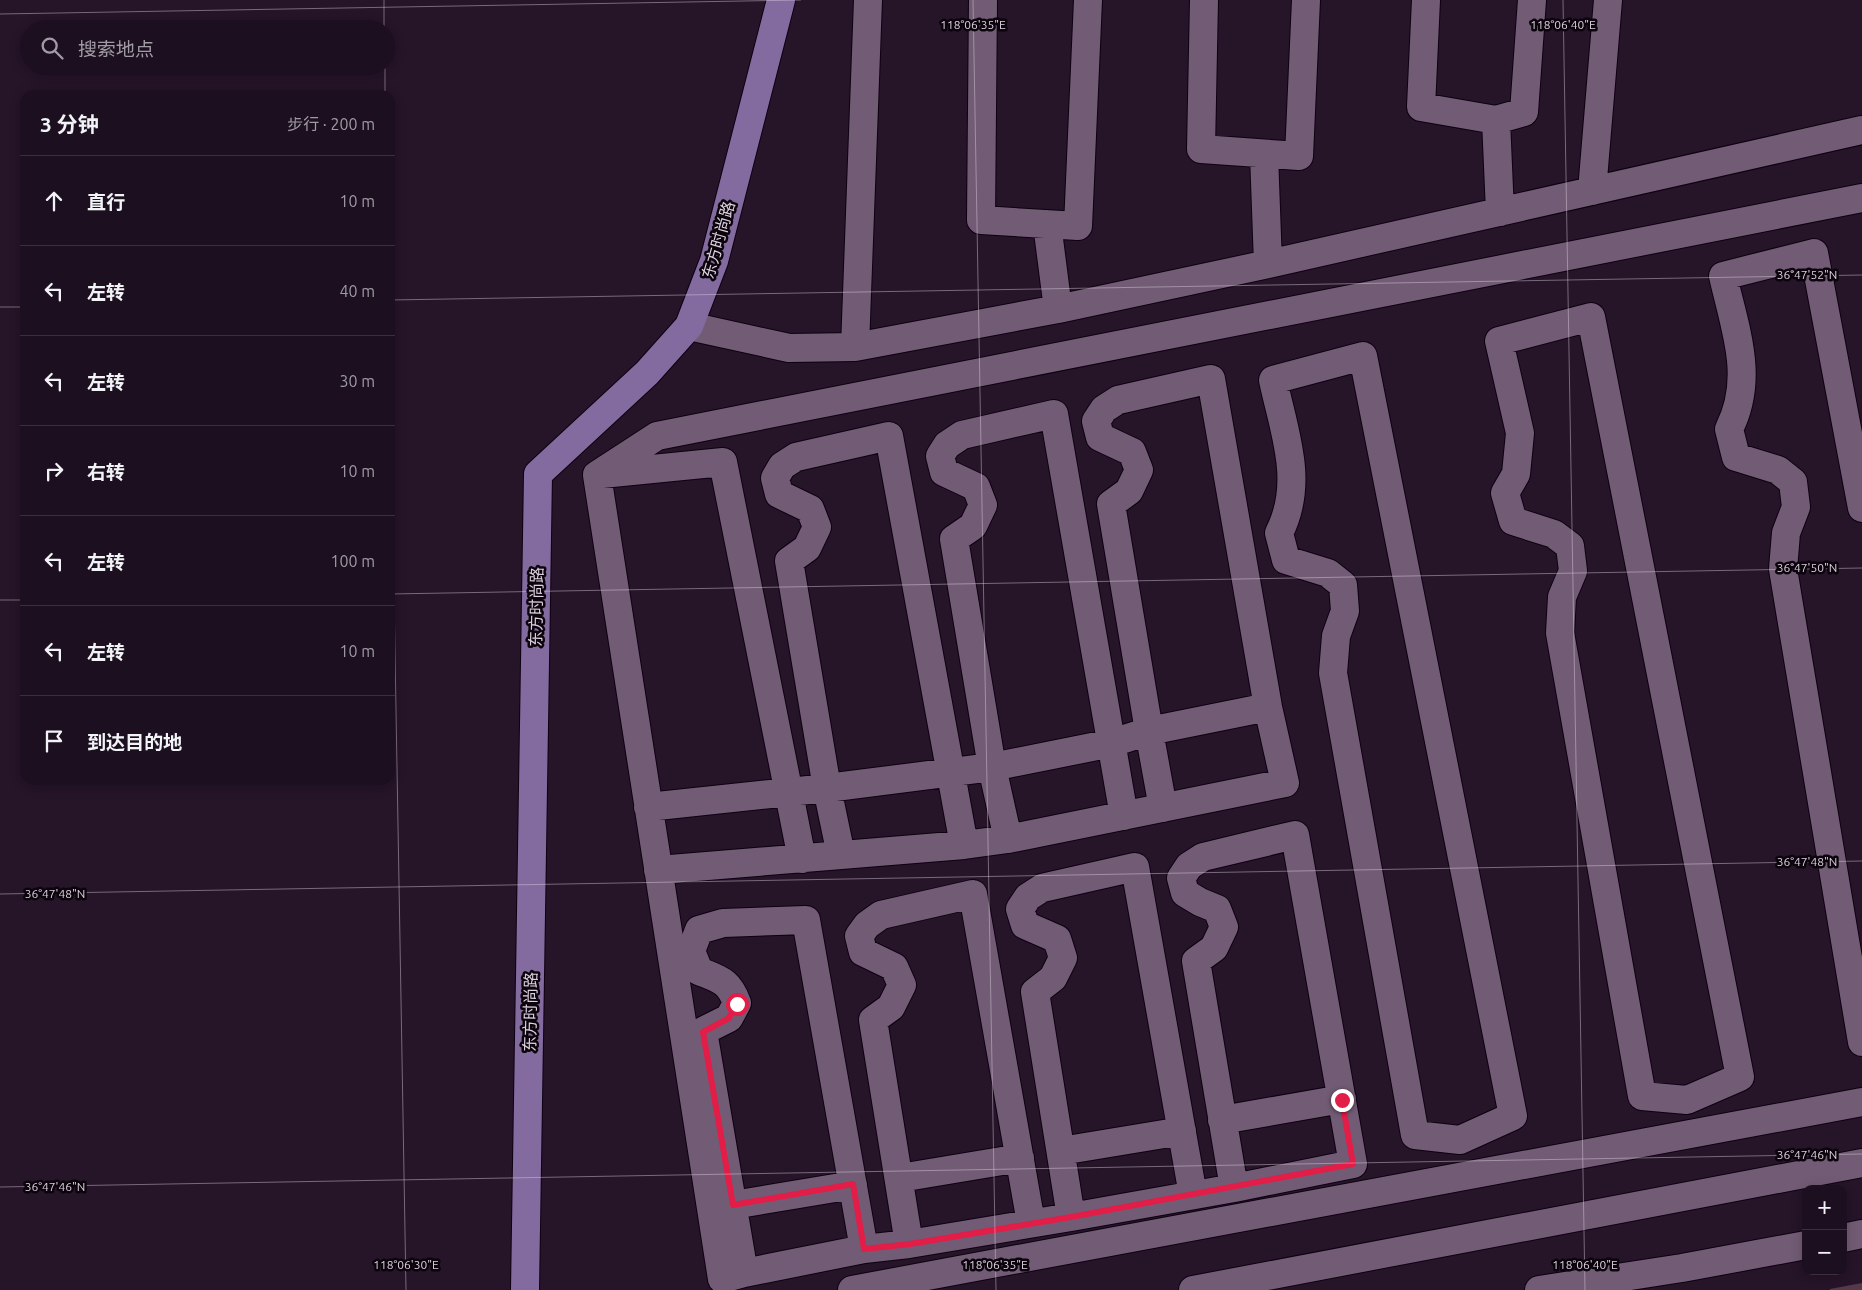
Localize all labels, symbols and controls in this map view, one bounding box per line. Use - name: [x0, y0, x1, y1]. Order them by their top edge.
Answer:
- text: 118°06'35"E: [940, 18, 1006, 31]
- text: 118°06'40"E: [1530, 18, 1596, 31]
- search box: [20, 20, 395, 75]
- icon: search: [38, 34, 66, 62]
- text: 搜索地点: [78, 38, 154, 60]
- text: 3 分钟: [40, 112, 99, 136]
- text: 步行 · 200 m: [287, 115, 375, 133]
- icon: ahead: [40, 187, 68, 215]
- text: 直行: [87, 191, 125, 213]
- text: 10 m: [339, 192, 375, 210]
- street label: 东方时尚路: [698, 199, 738, 281]
- text: 36°47'52"N: [1777, 268, 1837, 281]
- icon: left: [40, 277, 68, 305]
- text: 左转: [87, 281, 125, 303]
- text: 40 m: [339, 282, 375, 300]
- icon: left: [40, 367, 68, 395]
- text: 左转: [87, 371, 125, 393]
- text: 30 m: [339, 372, 375, 390]
- icon: right: [40, 457, 68, 485]
- text: 右转: [87, 461, 125, 483]
- text: 10 m: [339, 462, 375, 480]
- icon: left: [40, 547, 68, 575]
- text: 左转: [87, 551, 125, 573]
- text: 100 m: [330, 552, 375, 570]
- text: 36°47'50"N: [1777, 561, 1837, 574]
- street label: 东方时尚路: [526, 567, 546, 647]
- icon: left: [40, 637, 68, 665]
- text: 左转: [87, 641, 125, 663]
- text: 10 m: [339, 642, 375, 660]
- icon: arrive: [40, 727, 68, 755]
- text: 到达目的地: [87, 731, 182, 753]
- text: 36°47'48"N: [1777, 855, 1837, 868]
- text: 36°47'48"N: [25, 887, 85, 900]
- street label: 东方时尚路: [520, 972, 540, 1052]
- route start: [726, 993, 749, 1016]
- route end: [1331, 1089, 1354, 1112]
- text: 36°47'46"N: [1777, 1148, 1837, 1161]
- text: 36°47'46"N: [25, 1180, 85, 1193]
- map controls: [1802, 1185, 1847, 1275]
- button: +: [1802, 1185, 1847, 1230]
- button: −: [1802, 1230, 1847, 1275]
- text: 118°06'30"E: [373, 1258, 439, 1271]
- text: 118°06'35"E: [962, 1258, 1028, 1271]
- text: 118°06'40"E: [1552, 1258, 1618, 1271]

